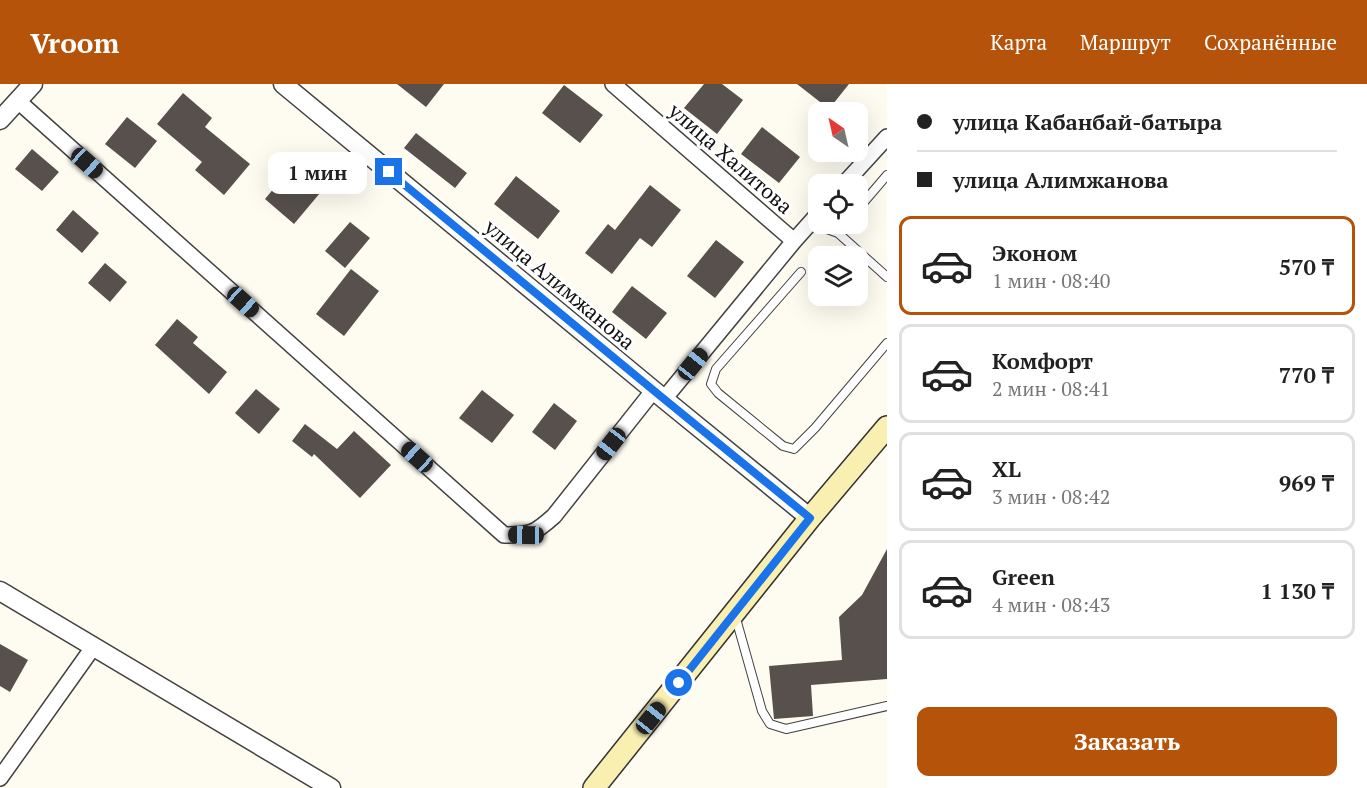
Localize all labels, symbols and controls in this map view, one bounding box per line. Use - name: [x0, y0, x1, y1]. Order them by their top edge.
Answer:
- text: Vroom: [30, 24, 119, 61]
- text: Карта: [990, 28, 1047, 56]
- text: Маршрут: [1080, 28, 1171, 56]
- text: Сохранённые: [1204, 28, 1337, 56]
- street label: улица Халитова: [662, 96, 799, 220]
- north arrow: [808, 102, 868, 162]
- map controls: [808, 102, 868, 306]
- text: улица Кабанбай-батыра: [953, 107, 1222, 136]
- car: [68, 144, 106, 182]
- callout: 1 мин: [269, 151, 368, 193]
- route end: [375, 158, 402, 185]
- text: 1 мин: [288, 159, 347, 186]
- text: улица Алимжанова: [953, 165, 1169, 194]
- button: locate: [808, 174, 868, 234]
- street label: улица Алимжанова: [478, 212, 642, 356]
- text: Эконом: [992, 238, 1077, 267]
- icon: car: [920, 239, 974, 293]
- button: layers: [808, 246, 868, 306]
- text: 570 ₸: [1279, 252, 1334, 281]
- text: 1 мин · 08:40: [992, 267, 1110, 294]
- car: [224, 283, 262, 321]
- car: [675, 344, 711, 384]
- text: Комфорт: [992, 346, 1093, 375]
- icon: car: [920, 347, 974, 401]
- text: 770 ₸: [1279, 360, 1334, 389]
- text: 2 мин · 08:41: [992, 375, 1110, 402]
- car: [593, 424, 629, 464]
- car: [398, 438, 436, 476]
- text: XL: [992, 454, 1021, 483]
- icon: car: [920, 455, 974, 509]
- text: 969 ₸: [1279, 468, 1334, 497]
- text: 3 мин · 08:42: [992, 483, 1110, 510]
- car: [508, 526, 544, 544]
- text: Green: [992, 562, 1055, 591]
- icon: car: [920, 563, 974, 617]
- text: 1 130 ₸: [1260, 576, 1334, 605]
- text: 4 мин · 08:43: [992, 591, 1110, 618]
- route start: [665, 669, 692, 696]
- car: [633, 698, 669, 738]
- button: Заказать: [917, 707, 1337, 776]

